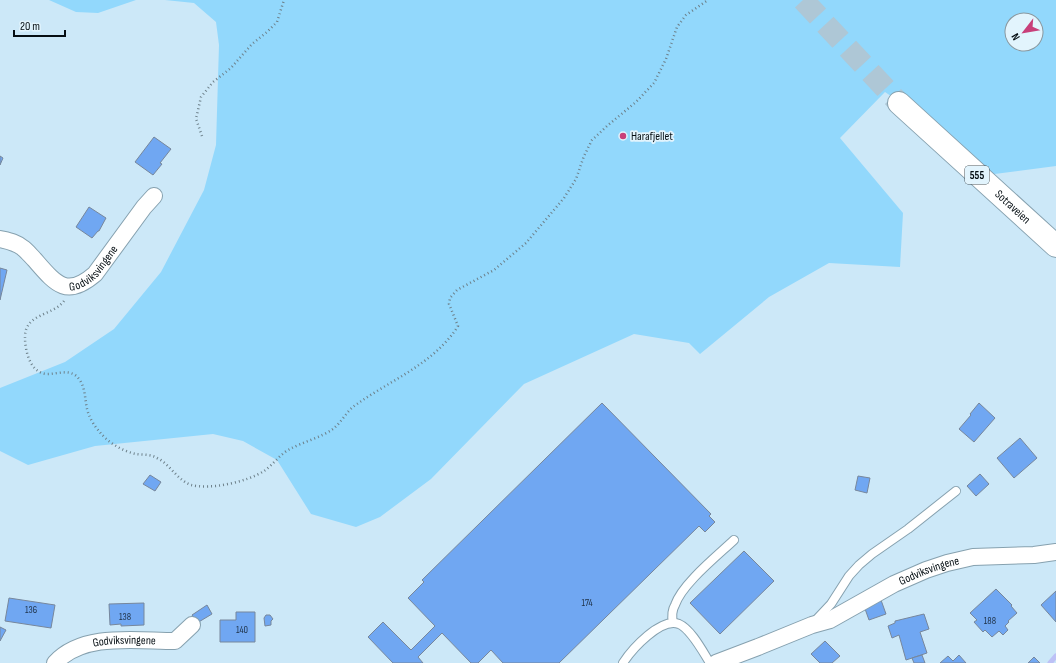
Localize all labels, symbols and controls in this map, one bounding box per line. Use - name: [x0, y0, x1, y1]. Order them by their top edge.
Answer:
- scale bar: [14, 12, 65, 38]
- north arrow: [1004, 12, 1044, 52]
- text: 20 m: [20, 19, 40, 34]
- text: N: [1009, 31, 1023, 43]
- place label: Harafjellet: [631, 129, 673, 144]
- marker: Harafjellet: [618, 131, 628, 141]
- road number: 555: [965, 166, 989, 184]
- street label: Sotraveien: [992, 187, 1034, 227]
- street label: Godviksvingene: [68, 242, 121, 294]
- street label: Godviksvingene: [897, 553, 961, 588]
- house number: 174: [581, 597, 593, 609]
- house number: 136: [25, 604, 37, 616]
- house number: 138: [119, 611, 131, 623]
- house number: 188: [984, 615, 996, 627]
- house number: 140: [236, 624, 248, 636]
- street label: Godviksvingene: [91, 632, 156, 650]

